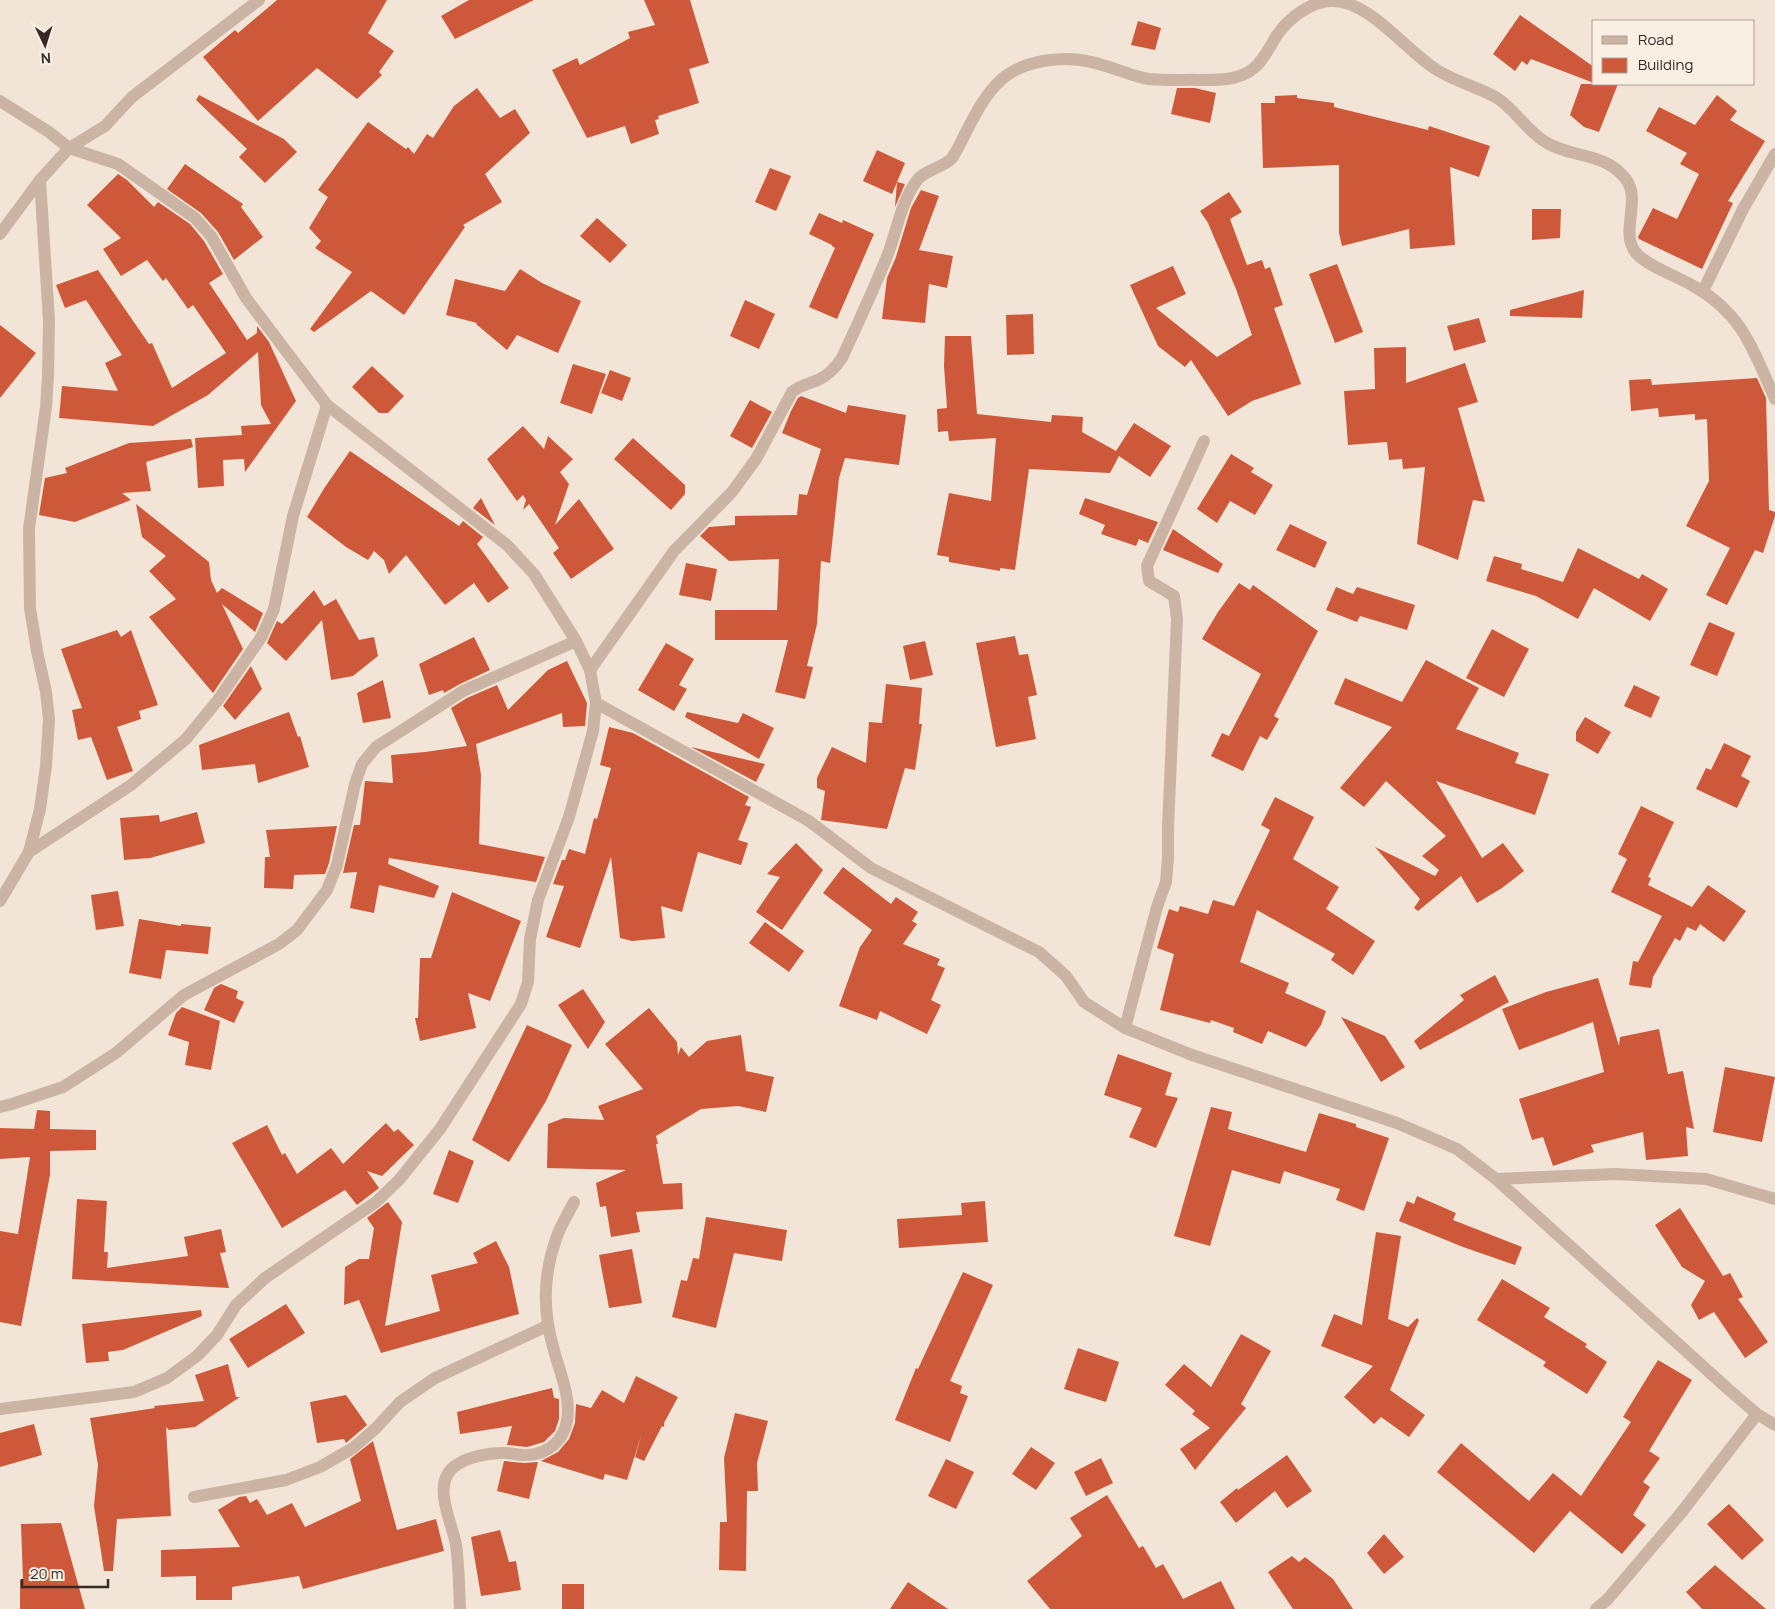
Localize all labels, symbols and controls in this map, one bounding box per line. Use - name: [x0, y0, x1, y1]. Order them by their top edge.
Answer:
- north arrow: [20, 20, 70, 70]
- legend: [1592, 20, 1755, 85]
- text: Road: [1638, 29, 1674, 50]
- text: N: [40, 49, 52, 68]
- text: Building: [1638, 54, 1693, 75]
- scale bar: [22, 1556, 109, 1588]
- text: 20 m: [30, 1563, 63, 1584]

